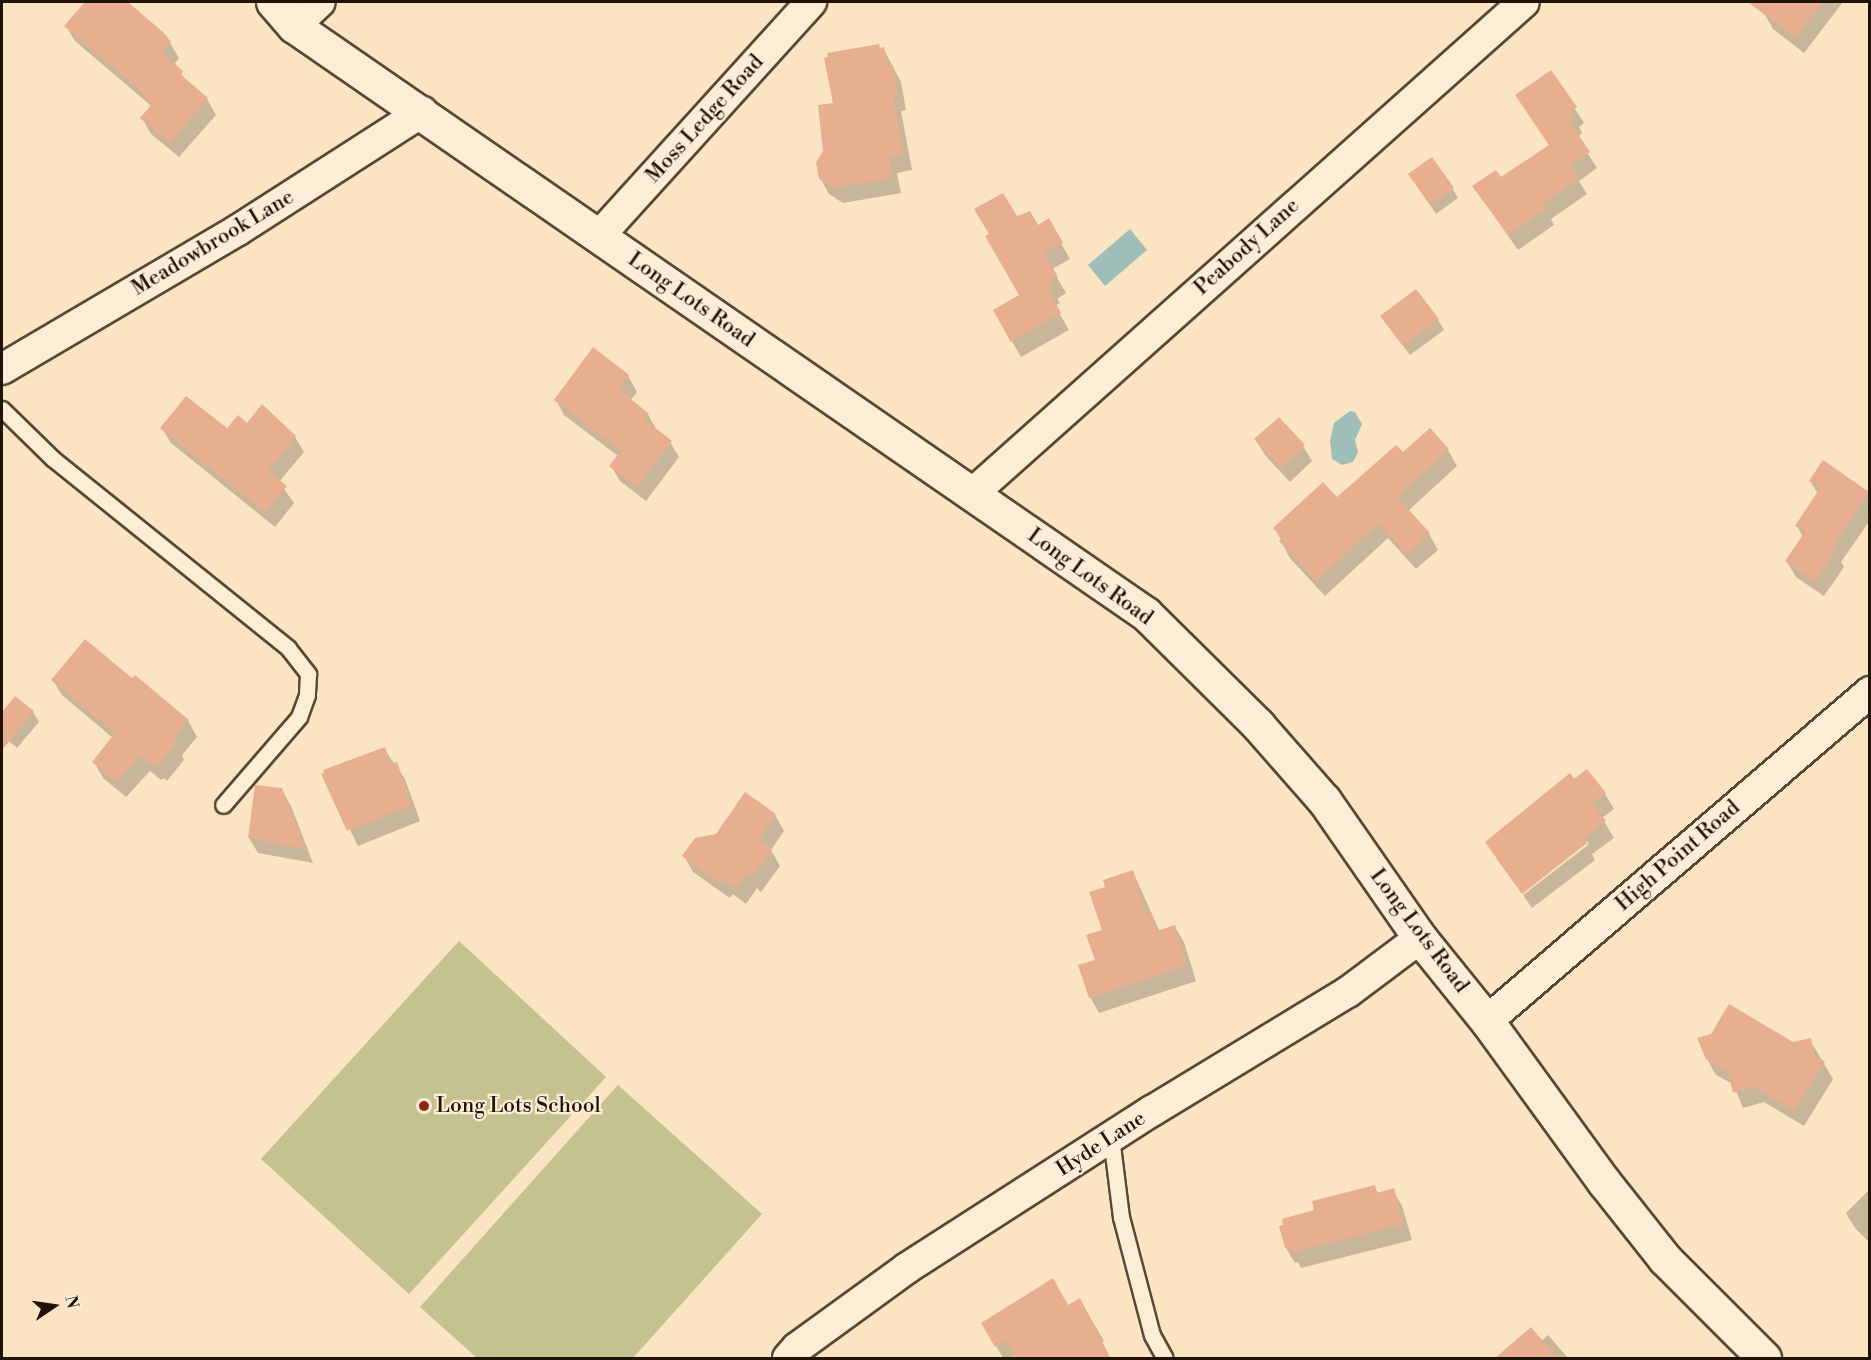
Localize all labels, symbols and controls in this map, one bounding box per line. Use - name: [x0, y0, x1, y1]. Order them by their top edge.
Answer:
- street label: Moss Ledge Road: [641, 50, 769, 188]
- street label: Meadowbrook Lane: [127, 185, 299, 301]
- street label: Peabody Lane: [1189, 193, 1305, 301]
- street label: Long Lots Road: [623, 247, 759, 353]
- street label: Long Lots Road: [1022, 523, 1158, 631]
- street label: High Point Road: [1611, 795, 1745, 917]
- street label: Long Lots Road: [1364, 864, 1474, 998]
- place label: Long Lots School: [436, 1093, 601, 1119]
- marker: Long Lots School: [417, 1099, 431, 1113]
- street label: Hyde Lane: [1052, 1106, 1150, 1182]
- north arrow: [24, 1276, 84, 1336]
- text: N: [60, 1294, 83, 1310]

